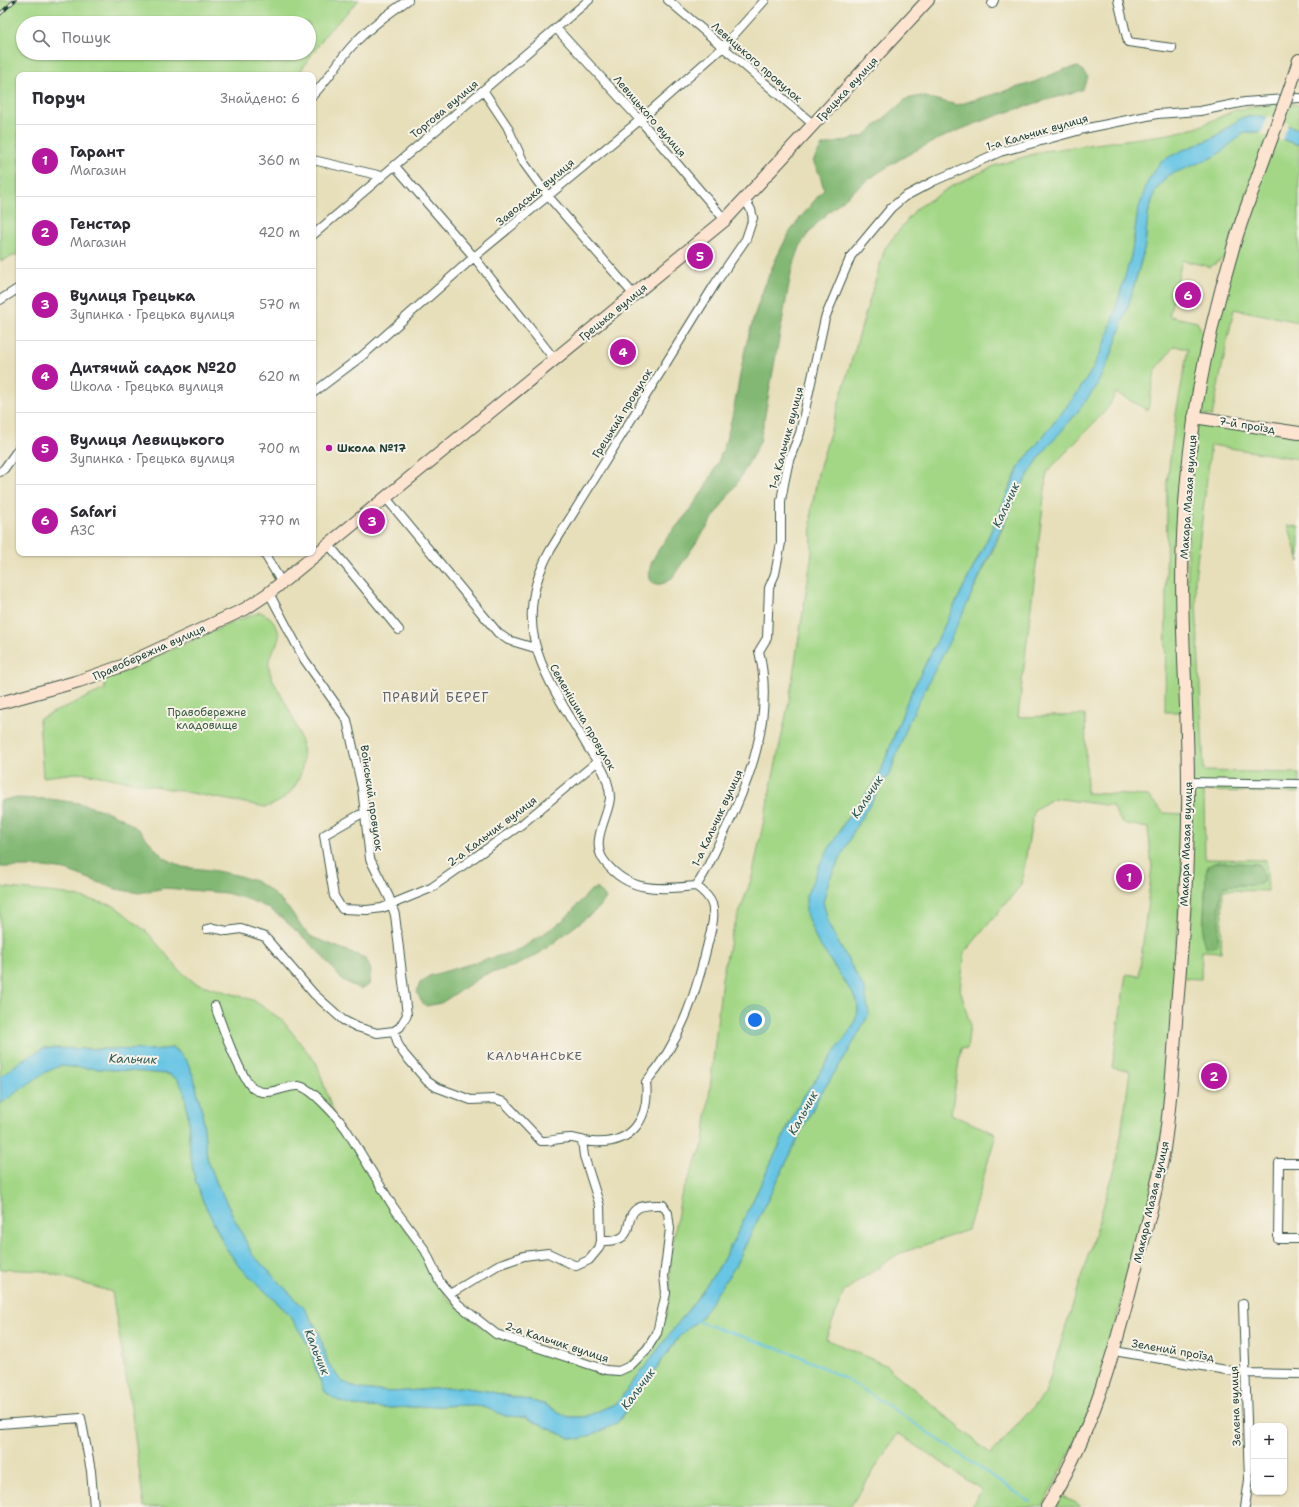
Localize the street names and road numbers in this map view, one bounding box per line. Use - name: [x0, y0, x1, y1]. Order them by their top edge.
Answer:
- street label: Левицького провулок: [708, 19, 805, 106]
- street label: Грецька вулиця: [813, 54, 881, 125]
- street label: Левицького вулиця: [610, 72, 689, 160]
- street label: Торгова вулиця: [407, 77, 481, 142]
- street label: 1-а Кальчик вулиця: [984, 111, 1090, 154]
- street label: Заводська вулиця: [493, 155, 578, 230]
- street label: Грецька вулиця: [576, 280, 651, 345]
- street label: Грецький провулок: [589, 366, 656, 461]
- street label: 1-а Кальчик вулиця: [766, 385, 807, 491]
- street label: 7-й проїзд: [1218, 414, 1276, 437]
- street label: Макара Мазая вулиця: [1177, 434, 1200, 560]
- street label: Правобережна вулиця: [91, 621, 208, 684]
- street label: Семенішина провулок: [546, 661, 619, 773]
- street label: Воїнський провулок: [357, 744, 386, 852]
- street label: 1-а Кальчик вулиця: [688, 767, 747, 869]
- street label: Макара Мазая вулиця: [1177, 781, 1196, 907]
- street label: 2-а Кальчик вулиця: [444, 793, 540, 870]
- street label: Макара Мазая вулиця: [1130, 1140, 1173, 1265]
- street label: 2-а Кальчик вулиця: [503, 1319, 611, 1366]
- street label: Зелений проїзд: [1130, 1336, 1216, 1365]
- street label: Зелена вулиця: [1227, 1366, 1244, 1446]

